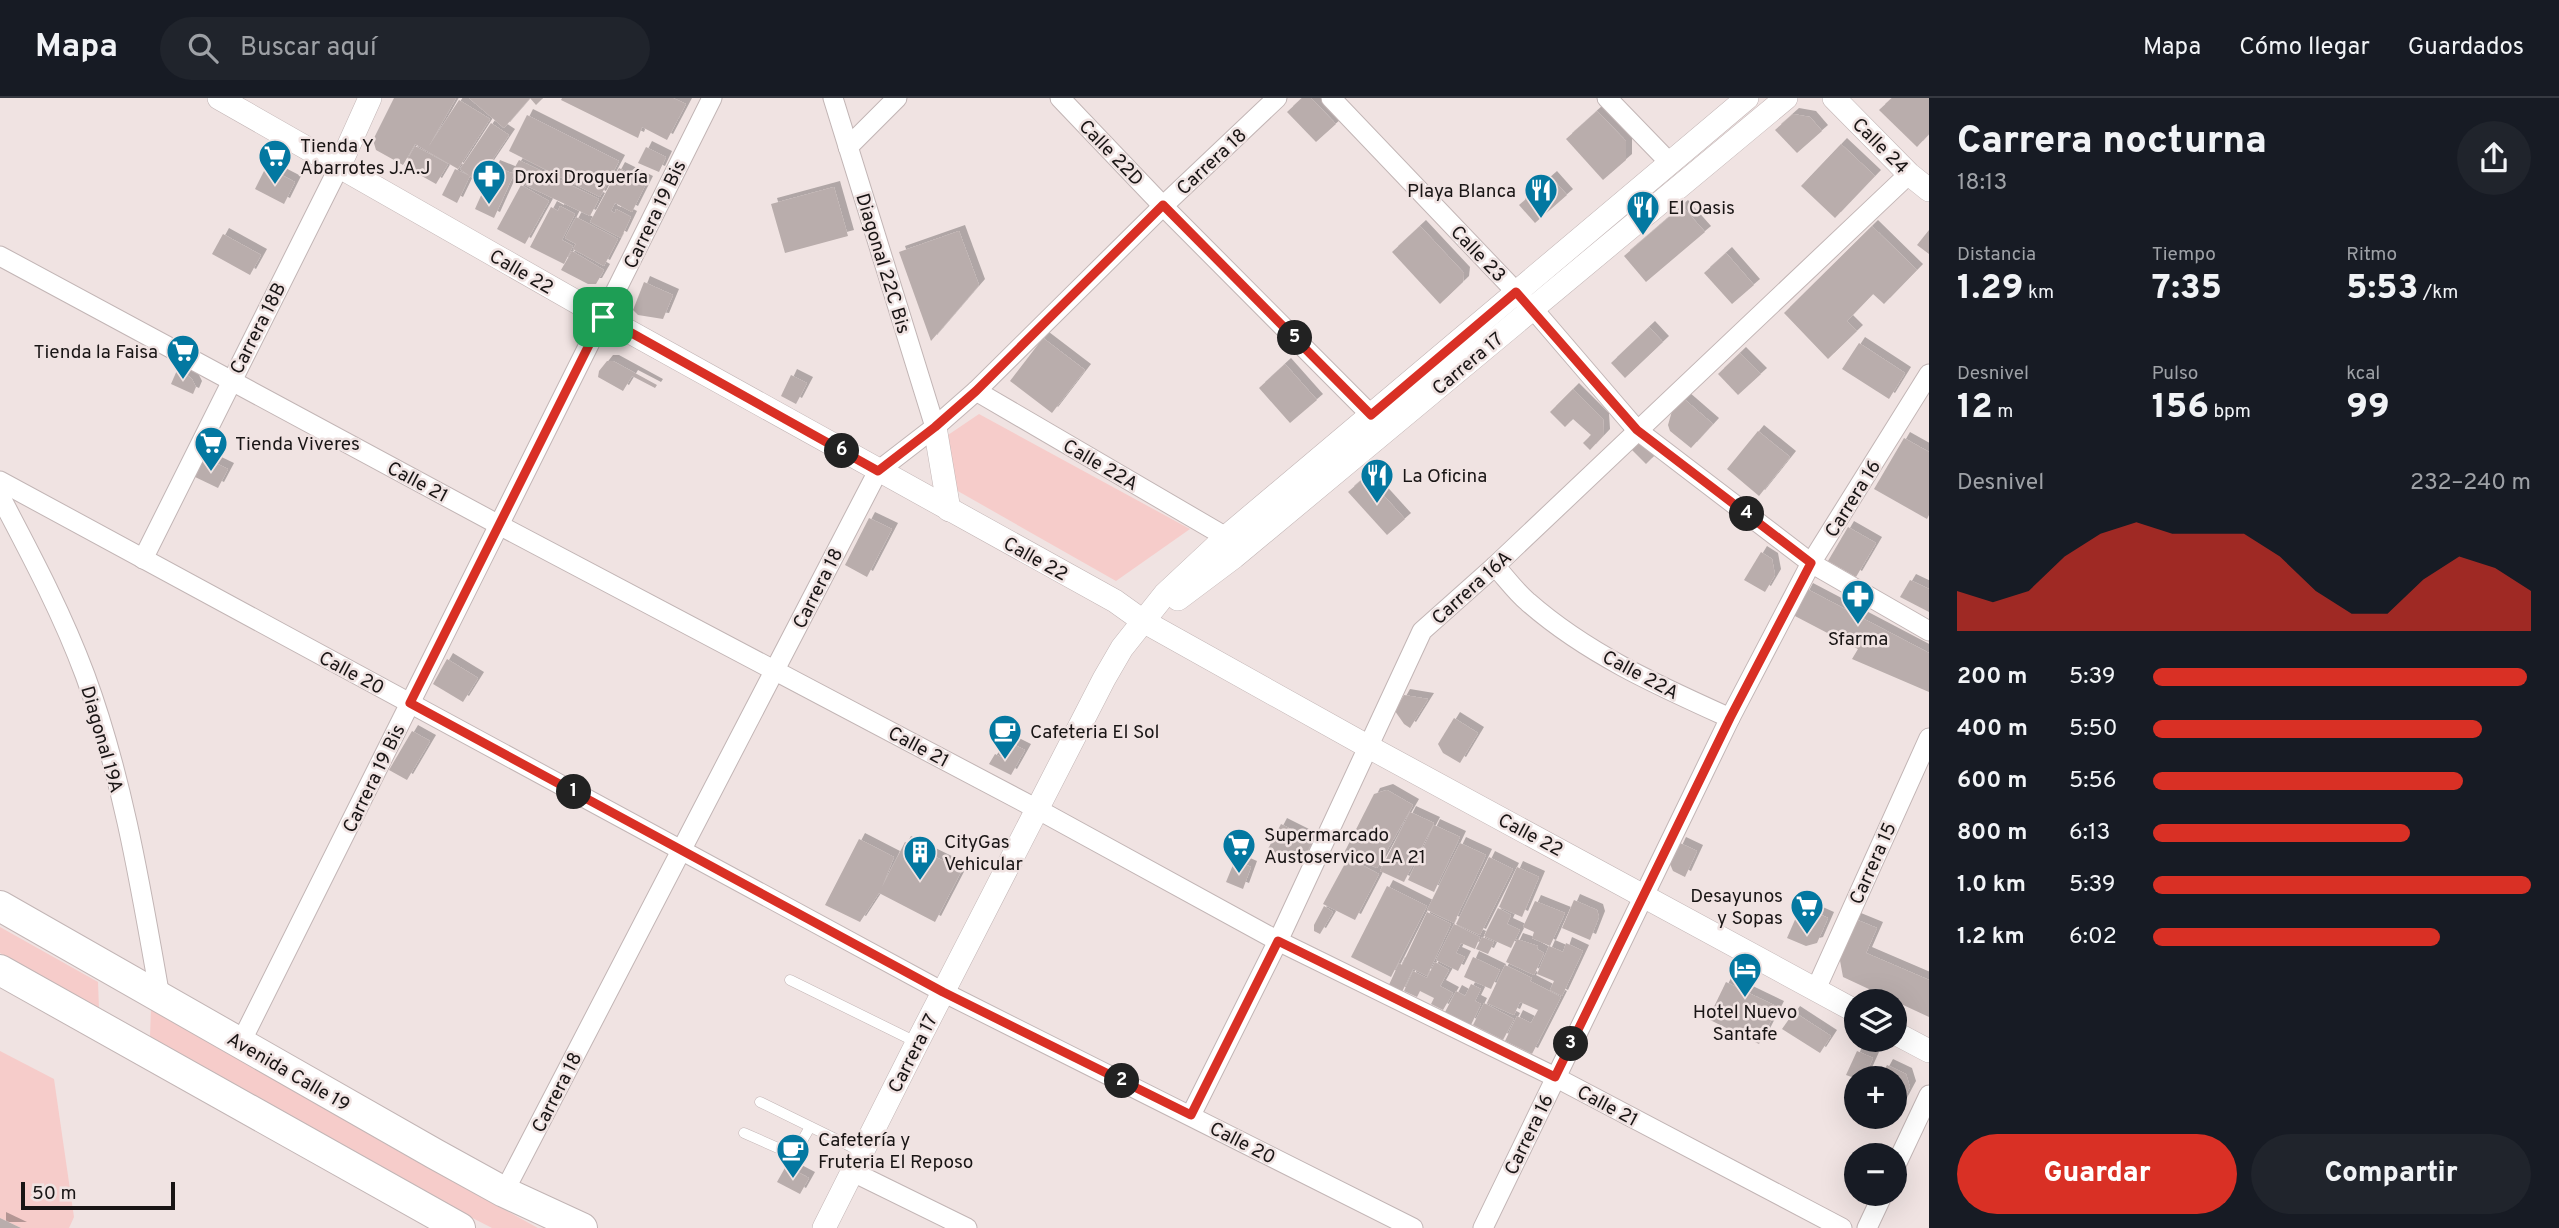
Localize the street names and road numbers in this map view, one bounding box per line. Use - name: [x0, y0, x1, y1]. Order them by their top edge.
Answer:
- street label: Calle 24: [1846, 113, 1913, 180]
- street label: Calle 22D: [1073, 115, 1148, 192]
- street label: Carrera 18: [1172, 124, 1252, 201]
- street label: Carrera 19 Bis: [619, 157, 692, 273]
- street label: Diagonal 22C Bis: [849, 190, 915, 337]
- street label: Calle 23: [1445, 221, 1511, 288]
- street label: Calle 22: [485, 245, 557, 301]
- street label: Carrera 18B: [225, 279, 292, 379]
- street label: Carrera 17: [1428, 328, 1509, 401]
- street label: Calle 22A: [1058, 435, 1142, 497]
- street label: Carrera 16: [1820, 456, 1887, 542]
- street label: Calle 21: [382, 457, 452, 509]
- street label: Calle 22: [999, 532, 1072, 587]
- street label: Carrera 18: [788, 545, 849, 633]
- street label: Carrera 16A: [1427, 546, 1517, 631]
- street label: Calle 22A: [1598, 646, 1682, 706]
- street label: Calle 20: [314, 647, 388, 701]
- street label: Diagonal 19A: [74, 683, 128, 796]
- street label: Carrera 19 Bis: [338, 721, 411, 837]
- street label: Calle 21: [883, 722, 953, 774]
- street label: Calle 22: [1493, 809, 1567, 863]
- street label: Carrera 15: [1845, 819, 1903, 909]
- street label: Carrera 17: [884, 1010, 944, 1097]
- street label: Avenida Calle 19: [222, 1028, 354, 1118]
- street label: Carrera 18: [527, 1049, 588, 1137]
- street label: Calle 21: [1572, 1081, 1642, 1133]
- street label: Carrera 16: [1500, 1090, 1560, 1179]
- street label: Calle 20: [1205, 1117, 1279, 1171]

